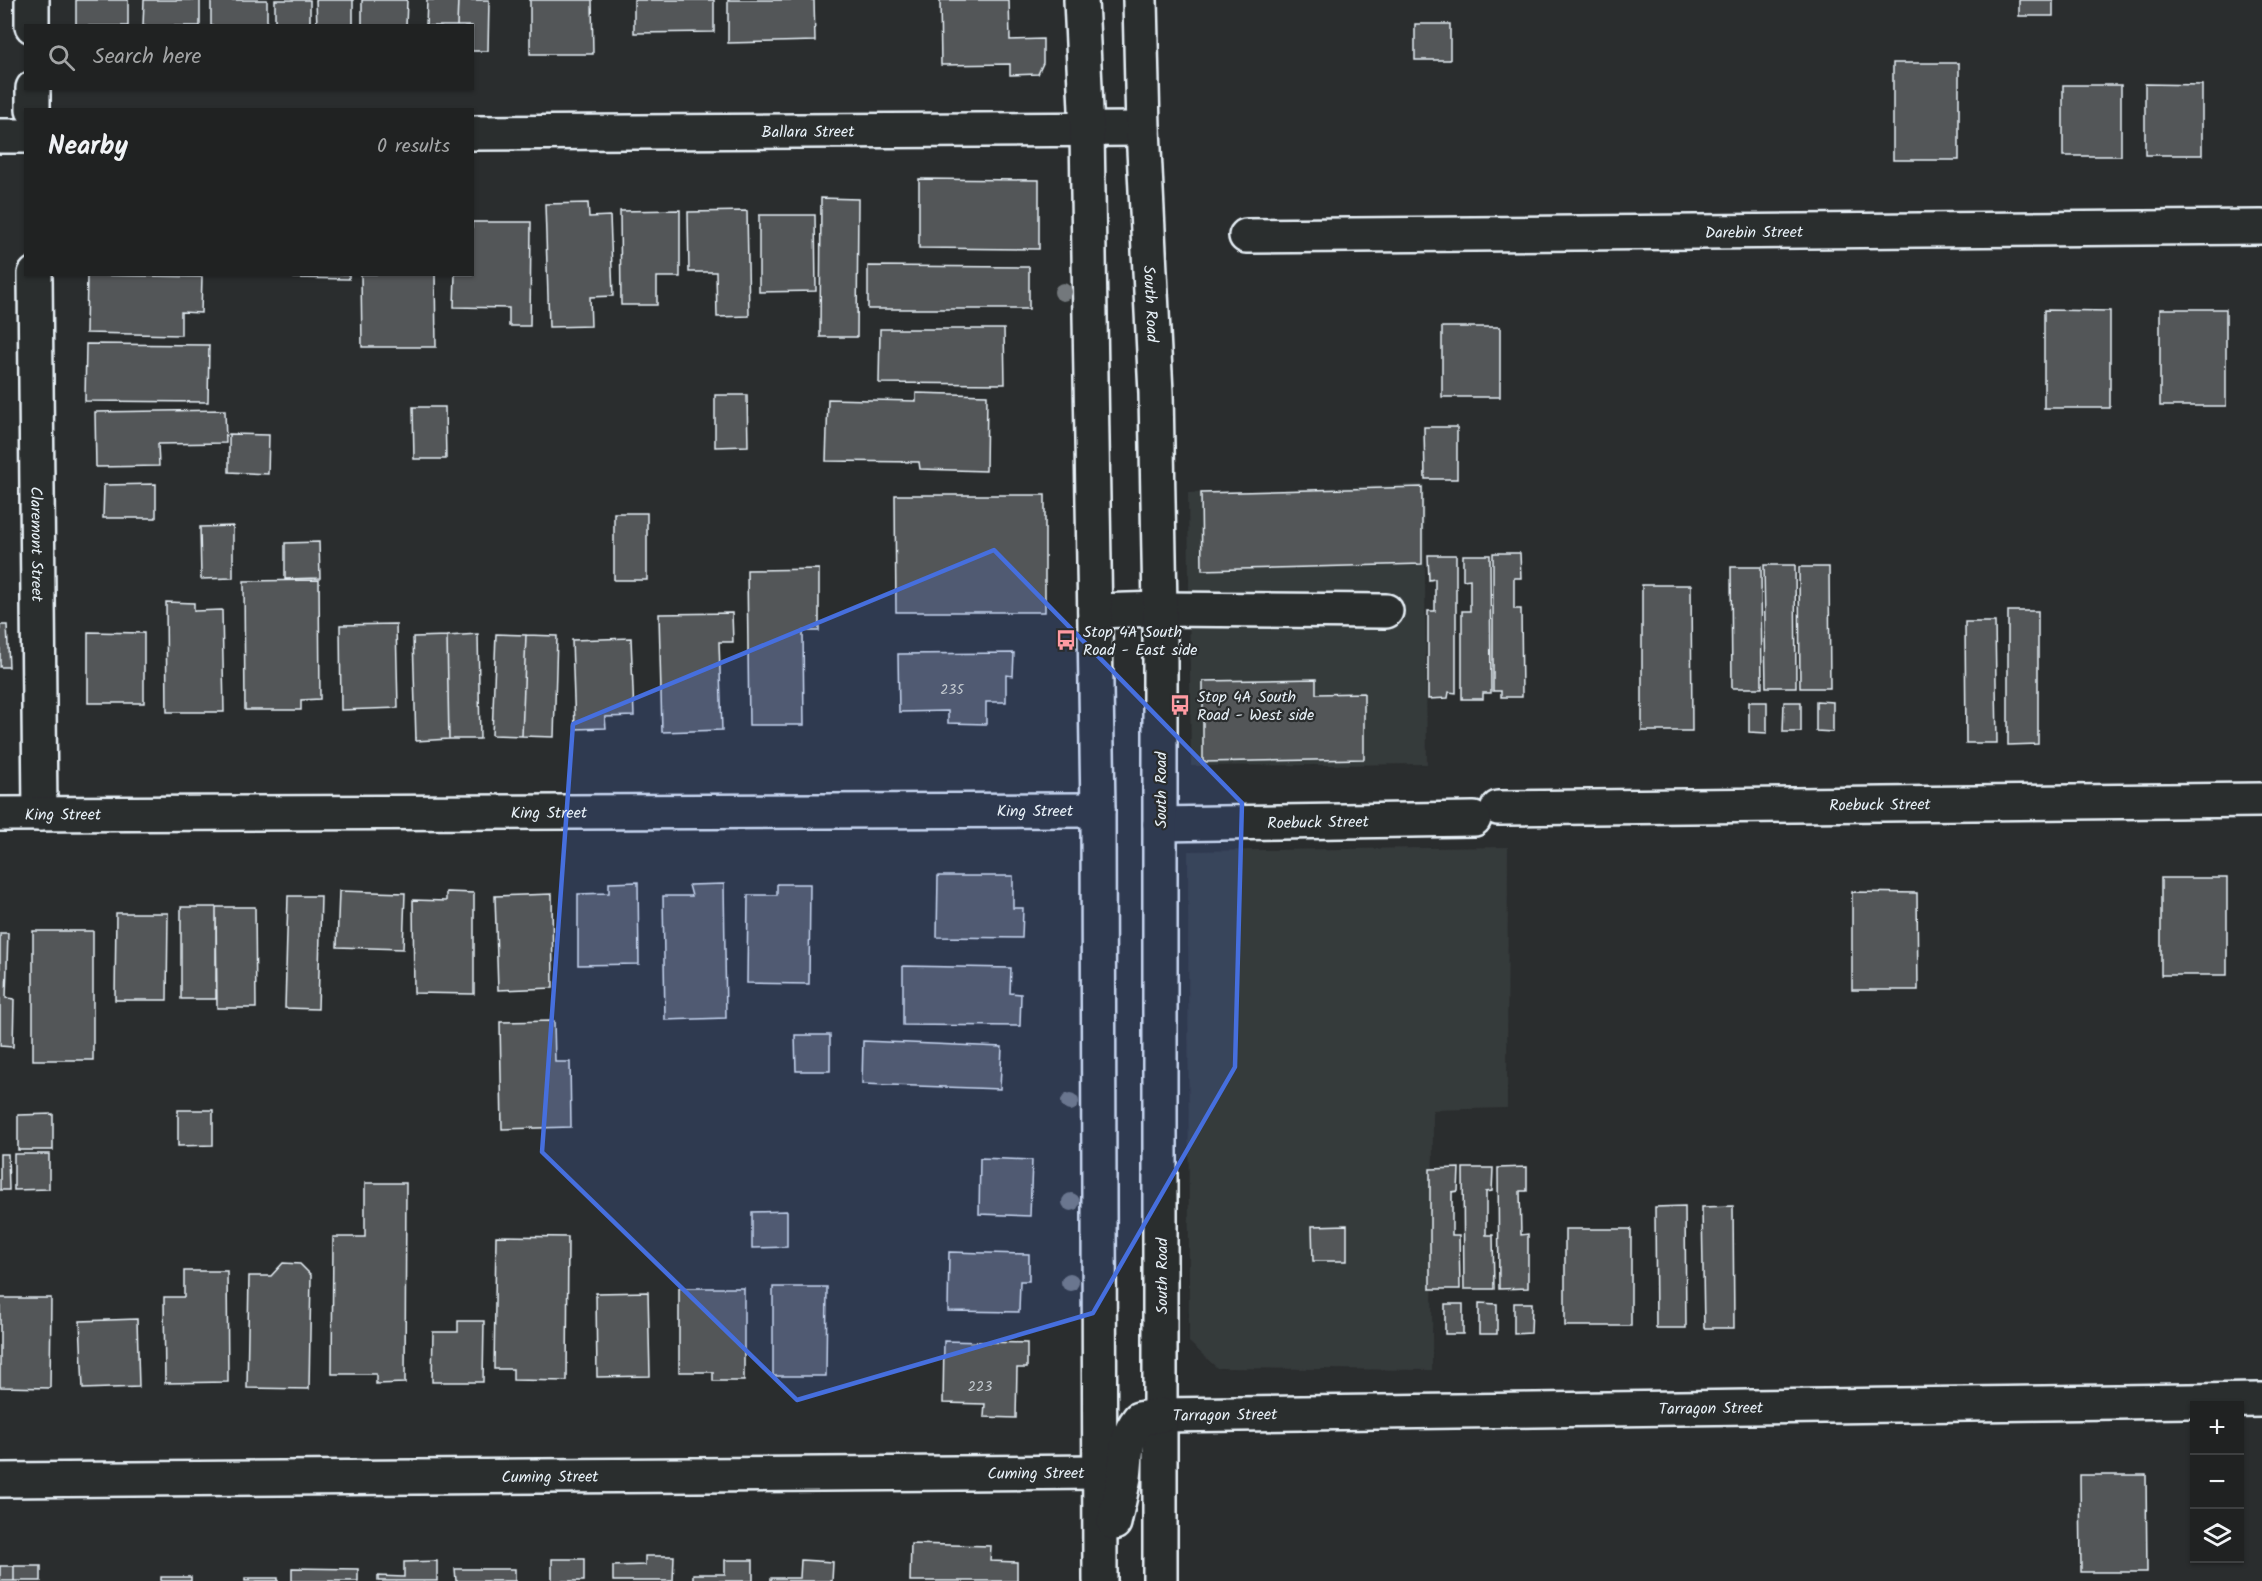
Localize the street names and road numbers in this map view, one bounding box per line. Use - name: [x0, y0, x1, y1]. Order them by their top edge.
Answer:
- street label: Ballara Street: [761, 120, 855, 145]
- street label: Darebin Street: [1705, 220, 1804, 246]
- street label: South Road: [1136, 265, 1165, 344]
- street label: Claremont Street: [23, 486, 49, 603]
- street label: South Road: [1149, 751, 1174, 828]
- street label: Roebuck Street: [1829, 792, 1932, 819]
- street label: King Street: [997, 799, 1074, 824]
- street label: King Street: [511, 801, 588, 826]
- street label: King Street: [25, 803, 102, 828]
- street label: Roebuck Street: [1267, 810, 1370, 836]
- street label: South Road: [1150, 1237, 1175, 1314]
- street label: Tarragon Street: [1658, 1396, 1764, 1422]
- street label: Tarragon Street: [1173, 1402, 1278, 1429]
- street label: Cuming Street: [987, 1461, 1085, 1487]
- street label: Cuming Street: [501, 1465, 599, 1490]

